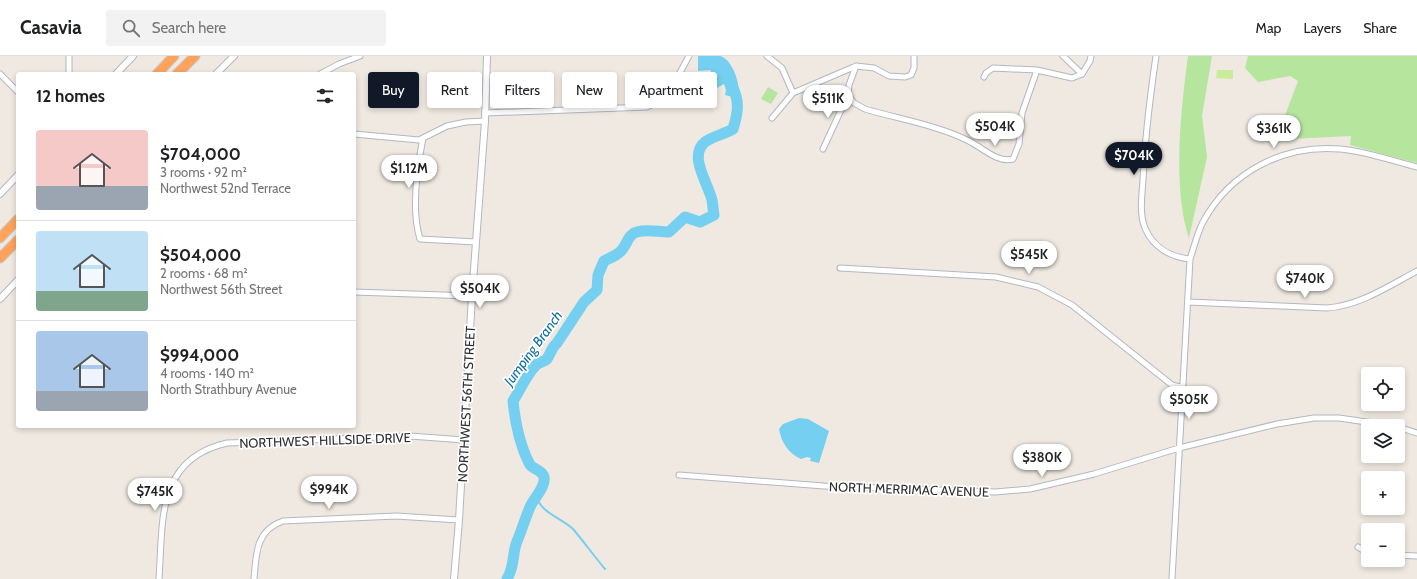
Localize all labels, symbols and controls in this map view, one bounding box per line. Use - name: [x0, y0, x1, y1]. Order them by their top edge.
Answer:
- search box: [106, 10, 386, 46]
- text: Casavia: [20, 16, 82, 39]
- icon: search: [120, 17, 142, 39]
- text: Search here: [152, 19, 226, 37]
- text: Map: [1256, 19, 1281, 37]
- text: Layers: [1303, 19, 1341, 37]
- text: Share: [1363, 19, 1397, 37]
- chip: Buy: [368, 72, 419, 108]
- chip: Rent: [427, 72, 482, 108]
- chip: Filters: [490, 72, 554, 108]
- chip: New: [562, 72, 617, 108]
- chip: Apartment: [625, 72, 717, 108]
- icon: filters: [314, 85, 336, 107]
- pin: $511K: [800, 85, 856, 119]
- text: 12 homes: [36, 86, 105, 106]
- text: $511K: [812, 90, 844, 106]
- pin: $504K: [967, 113, 1023, 147]
- pin: $361K: [1246, 115, 1302, 149]
- text: $504K: [975, 118, 1015, 134]
- text: $361K: [1257, 120, 1291, 136]
- pin: $704K: [1106, 142, 1162, 176]
- text: $704,000: [160, 144, 241, 164]
- icon: home: [68, 146, 116, 194]
- text: $704K: [1114, 147, 1154, 163]
- pin: $1.12M: [376, 155, 442, 189]
- text: $1.12M: [390, 160, 428, 176]
- text: 3 rooms · 92 m²: [160, 164, 247, 180]
- text: Northwest 52nd Terrace: [160, 180, 291, 196]
- pin: $545K: [1001, 241, 1057, 275]
- text: $504,000: [160, 245, 241, 265]
- text: $545K: [1010, 246, 1048, 262]
- icon: home: [68, 247, 116, 295]
- text: 2 rooms · 68 m²: [160, 265, 248, 281]
- pin: $740K: [1277, 265, 1333, 299]
- text: $740K: [1285, 270, 1325, 286]
- pin: $504K: [452, 275, 508, 309]
- text: $504K: [460, 280, 500, 296]
- text: Northwest 56th Street: [160, 281, 282, 297]
- water label: Jumping Branch: [499, 307, 566, 391]
- street label: NORTHWEST 56TH STREET: [454, 325, 478, 483]
- text: $994,000: [160, 345, 239, 365]
- icon: home: [68, 347, 116, 395]
- text: 4 rooms · 140 m²: [160, 365, 254, 381]
- map controls: [1361, 367, 1405, 567]
- button: locate: [1361, 367, 1405, 411]
- text: North Strathbury Avenue: [160, 381, 297, 397]
- pin: $505K: [1161, 386, 1217, 420]
- text: $505K: [1170, 391, 1208, 407]
- button: layers: [1361, 419, 1405, 463]
- street label: NORTHWEST HILLSIDE DRIVE: [239, 429, 411, 451]
- pin: $380K: [1014, 444, 1070, 478]
- text: $380K: [1022, 449, 1062, 465]
- button: +: [1361, 471, 1405, 515]
- pin: $994K: [301, 476, 357, 510]
- pin: $745K: [127, 478, 183, 512]
- street label: NORTH MERRIMAC AVENUE: [829, 478, 989, 500]
- text: $994K: [310, 481, 348, 497]
- text: $745K: [137, 483, 173, 499]
- button: −: [1361, 523, 1405, 567]

